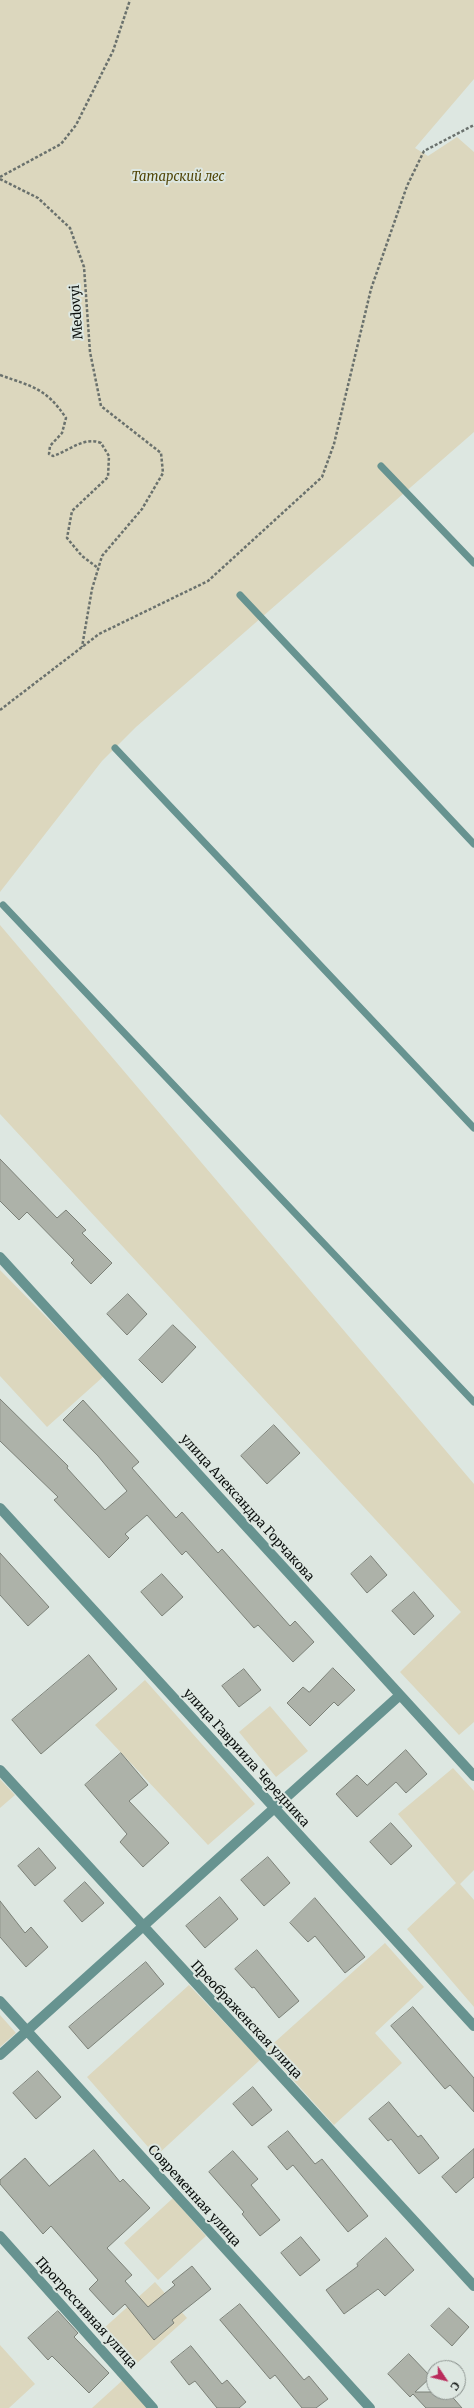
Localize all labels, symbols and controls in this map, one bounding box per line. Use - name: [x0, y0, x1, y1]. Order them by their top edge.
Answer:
- park label: Татарский лес: [131, 169, 225, 185]
- street label: Medovyi: [67, 284, 87, 340]
- street label: улица Александра Горчакова: [177, 1431, 317, 1585]
- street label: улица Гавриила Чередника: [180, 1686, 312, 1830]
- street label: Преображенская улица: [187, 1958, 305, 2082]
- street label: Современная улица: [144, 2142, 244, 2250]
- street label: Прогрессивная улица: [32, 2254, 140, 2372]
- north arrow: [426, 2360, 466, 2400]
- text: С: [447, 2379, 463, 2393]

